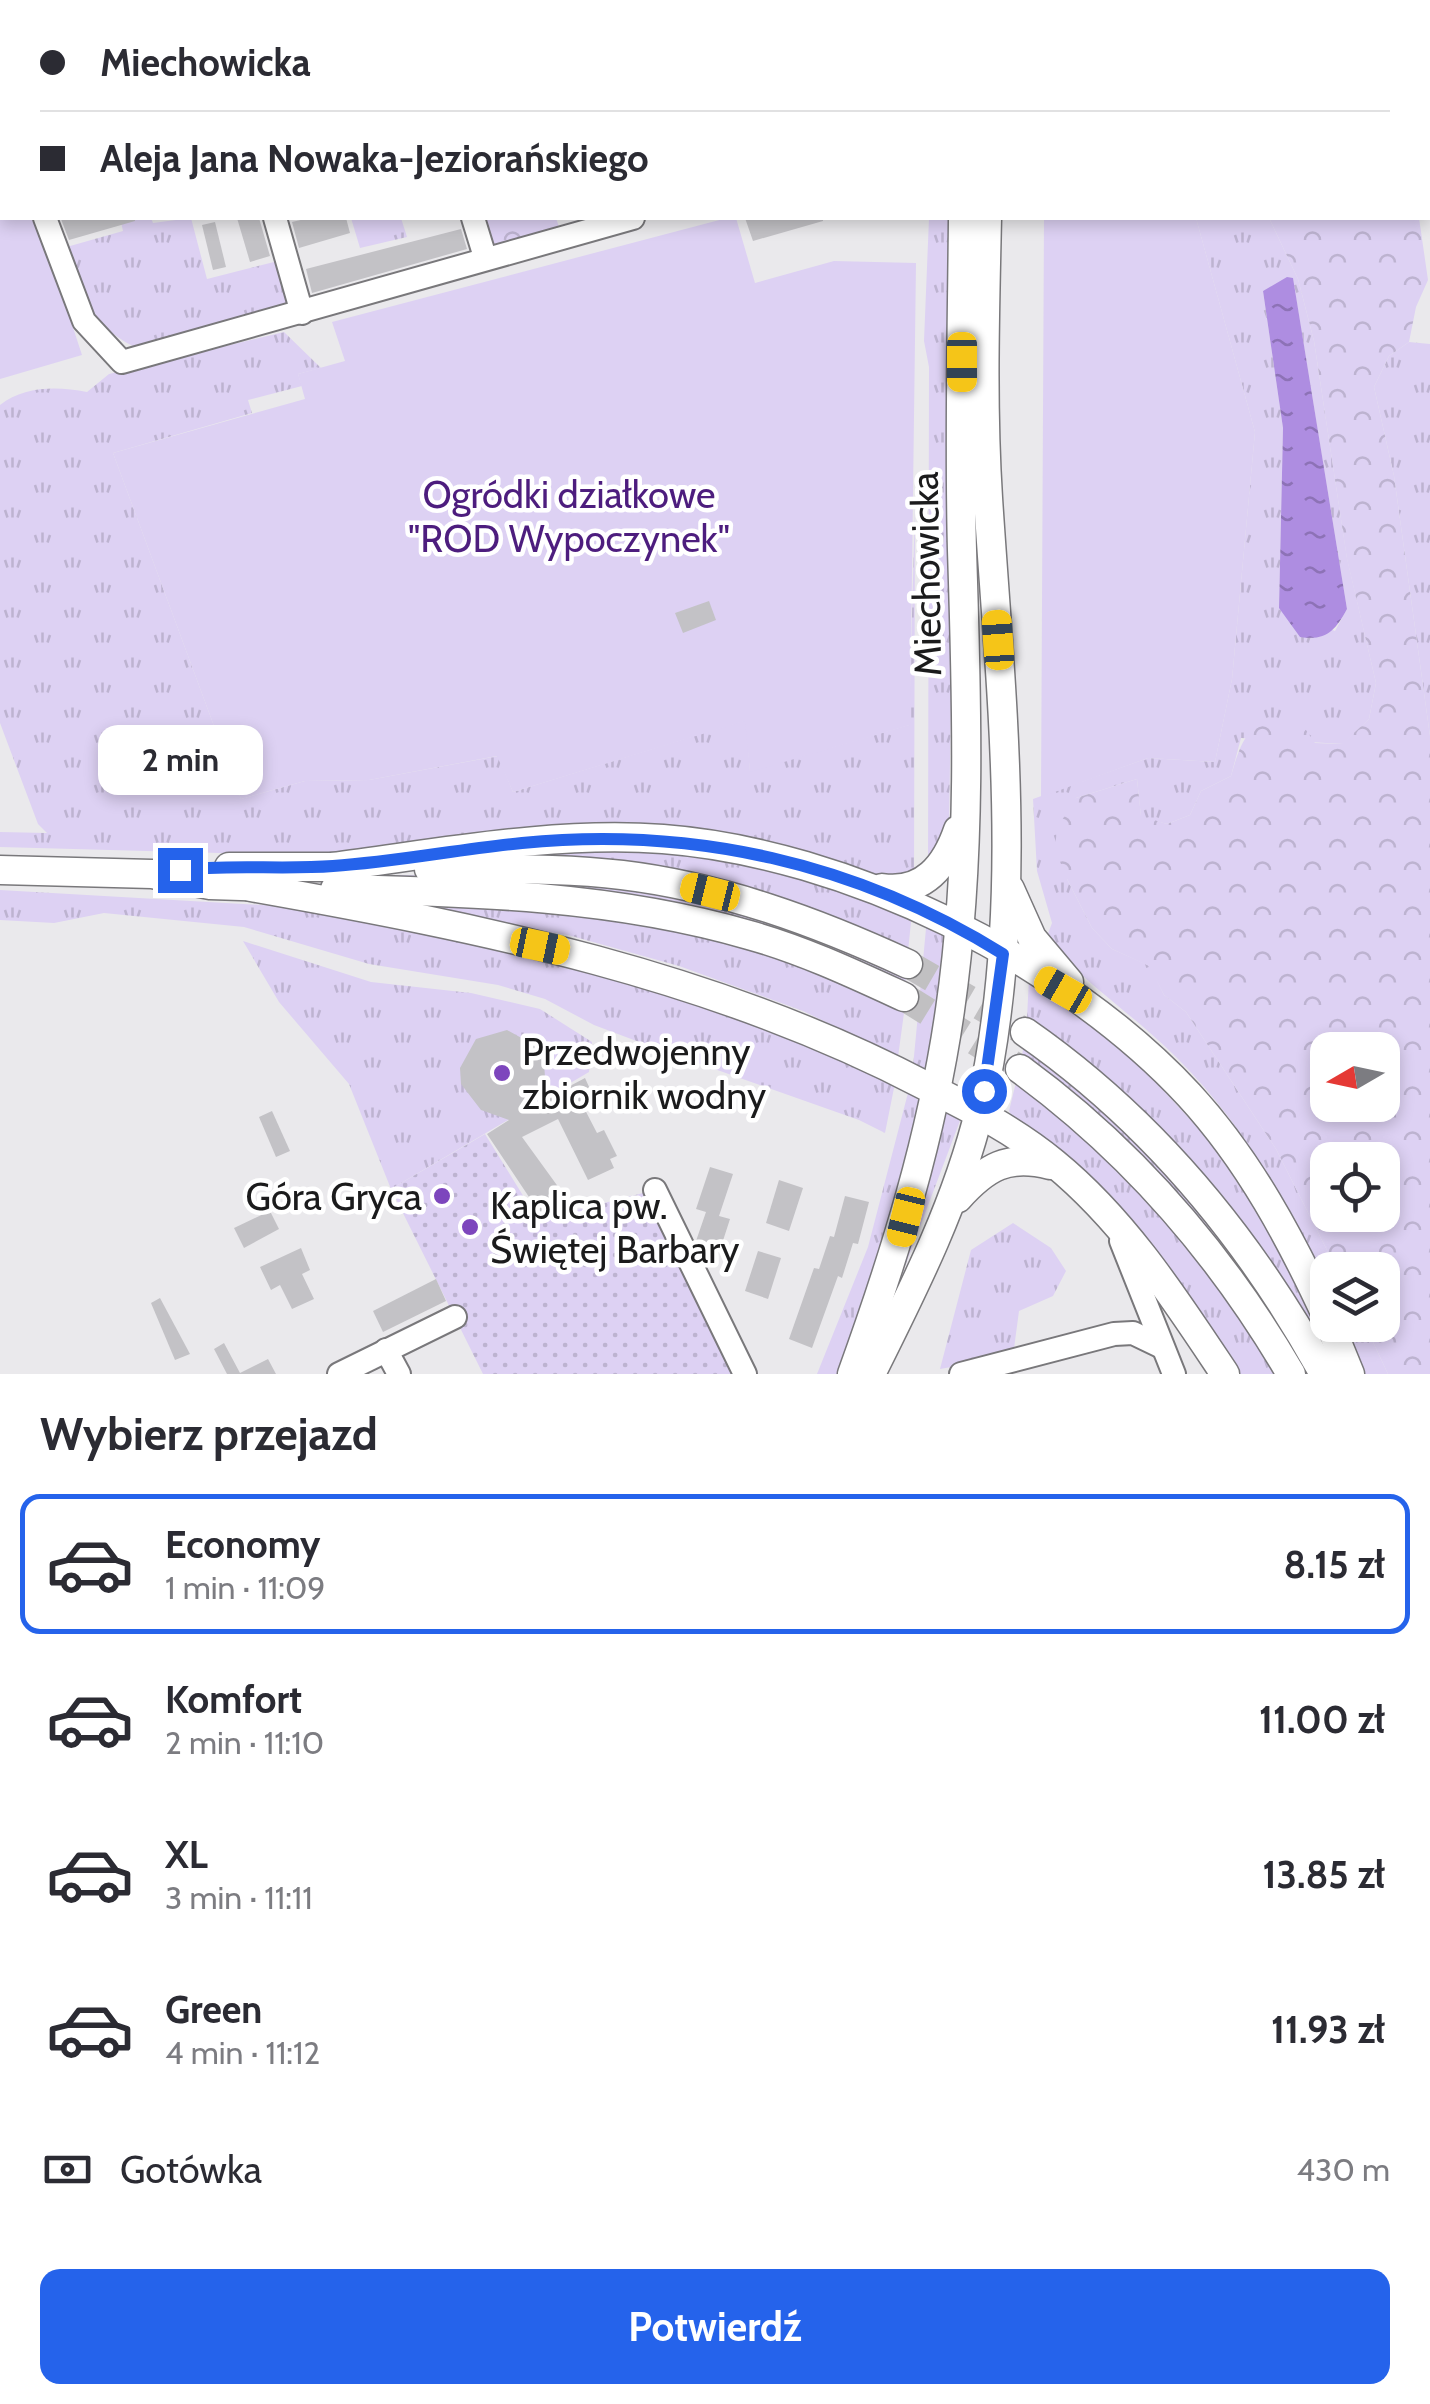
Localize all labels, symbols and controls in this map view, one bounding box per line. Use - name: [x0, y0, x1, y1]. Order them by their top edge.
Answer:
- text: Miechowicka: [100, 39, 311, 86]
- text: Aleja Jana Nowaka-Jeziorańskiego: [100, 135, 649, 182]
- car: [947, 332, 977, 392]
- park label: Ogródki działkowe "ROD Wypoczynek": [408, 471, 730, 562]
- street label: Miechowicka: [901, 471, 951, 677]
- car: [981, 609, 1015, 671]
- callout: 2 min: [98, 725, 262, 795]
- text: 2 min: [142, 740, 219, 779]
- route end: [158, 848, 203, 893]
- car: [677, 870, 743, 914]
- car: [508, 925, 572, 967]
- car: [1030, 962, 1096, 1018]
- place label: Przedwojenny zbiornik wodny: [522, 1028, 766, 1119]
- north arrow: [1310, 1032, 1400, 1122]
- map controls: [1310, 1032, 1400, 1342]
- marker: Przedwojenny zbiornik wodny: [491, 1062, 513, 1084]
- route start: [962, 1069, 1007, 1114]
- button: locate: [1310, 1142, 1400, 1232]
- place label: Góra Gryca: [246, 1173, 422, 1220]
- place label: Kaplica pw. Świętej Barbary: [490, 1182, 739, 1273]
- car: [884, 1184, 928, 1250]
- marker: Góra Gryca: [431, 1185, 453, 1207]
- marker: Kaplica pw. Świętej Barbary: [459, 1216, 481, 1238]
- button: layers: [1310, 1252, 1400, 1342]
- text: Wybierz przejazd: [40, 1407, 378, 1461]
- icon: car: [45, 1519, 135, 1609]
- text: Economy: [165, 1521, 320, 1568]
- text: 8.15 zł: [1284, 1541, 1385, 1588]
- text: 1 min · 11:09: [165, 1568, 325, 1607]
- icon: car: [45, 1674, 135, 1764]
- text: Komfort: [165, 1676, 302, 1723]
- text: 11.00 zł: [1259, 1696, 1385, 1743]
- text: 2 min · 11:10: [165, 1723, 324, 1762]
- icon: car: [45, 1829, 135, 1919]
- text: XL: [165, 1831, 208, 1878]
- text: 13.85 zł: [1262, 1851, 1385, 1898]
- text: 3 min · 11:11: [165, 1878, 313, 1917]
- icon: car: [45, 1984, 135, 2074]
- text: Green: [165, 1986, 262, 2033]
- text: 11.93 zł: [1271, 2006, 1385, 2053]
- text: 4 min · 11:12: [165, 2033, 320, 2072]
- icon: cash: [40, 2142, 95, 2197]
- text: Gotówka: [120, 2146, 262, 2193]
- text: 430 m: [1297, 2150, 1390, 2189]
- button: Potwierdź: [40, 2269, 1390, 2384]

